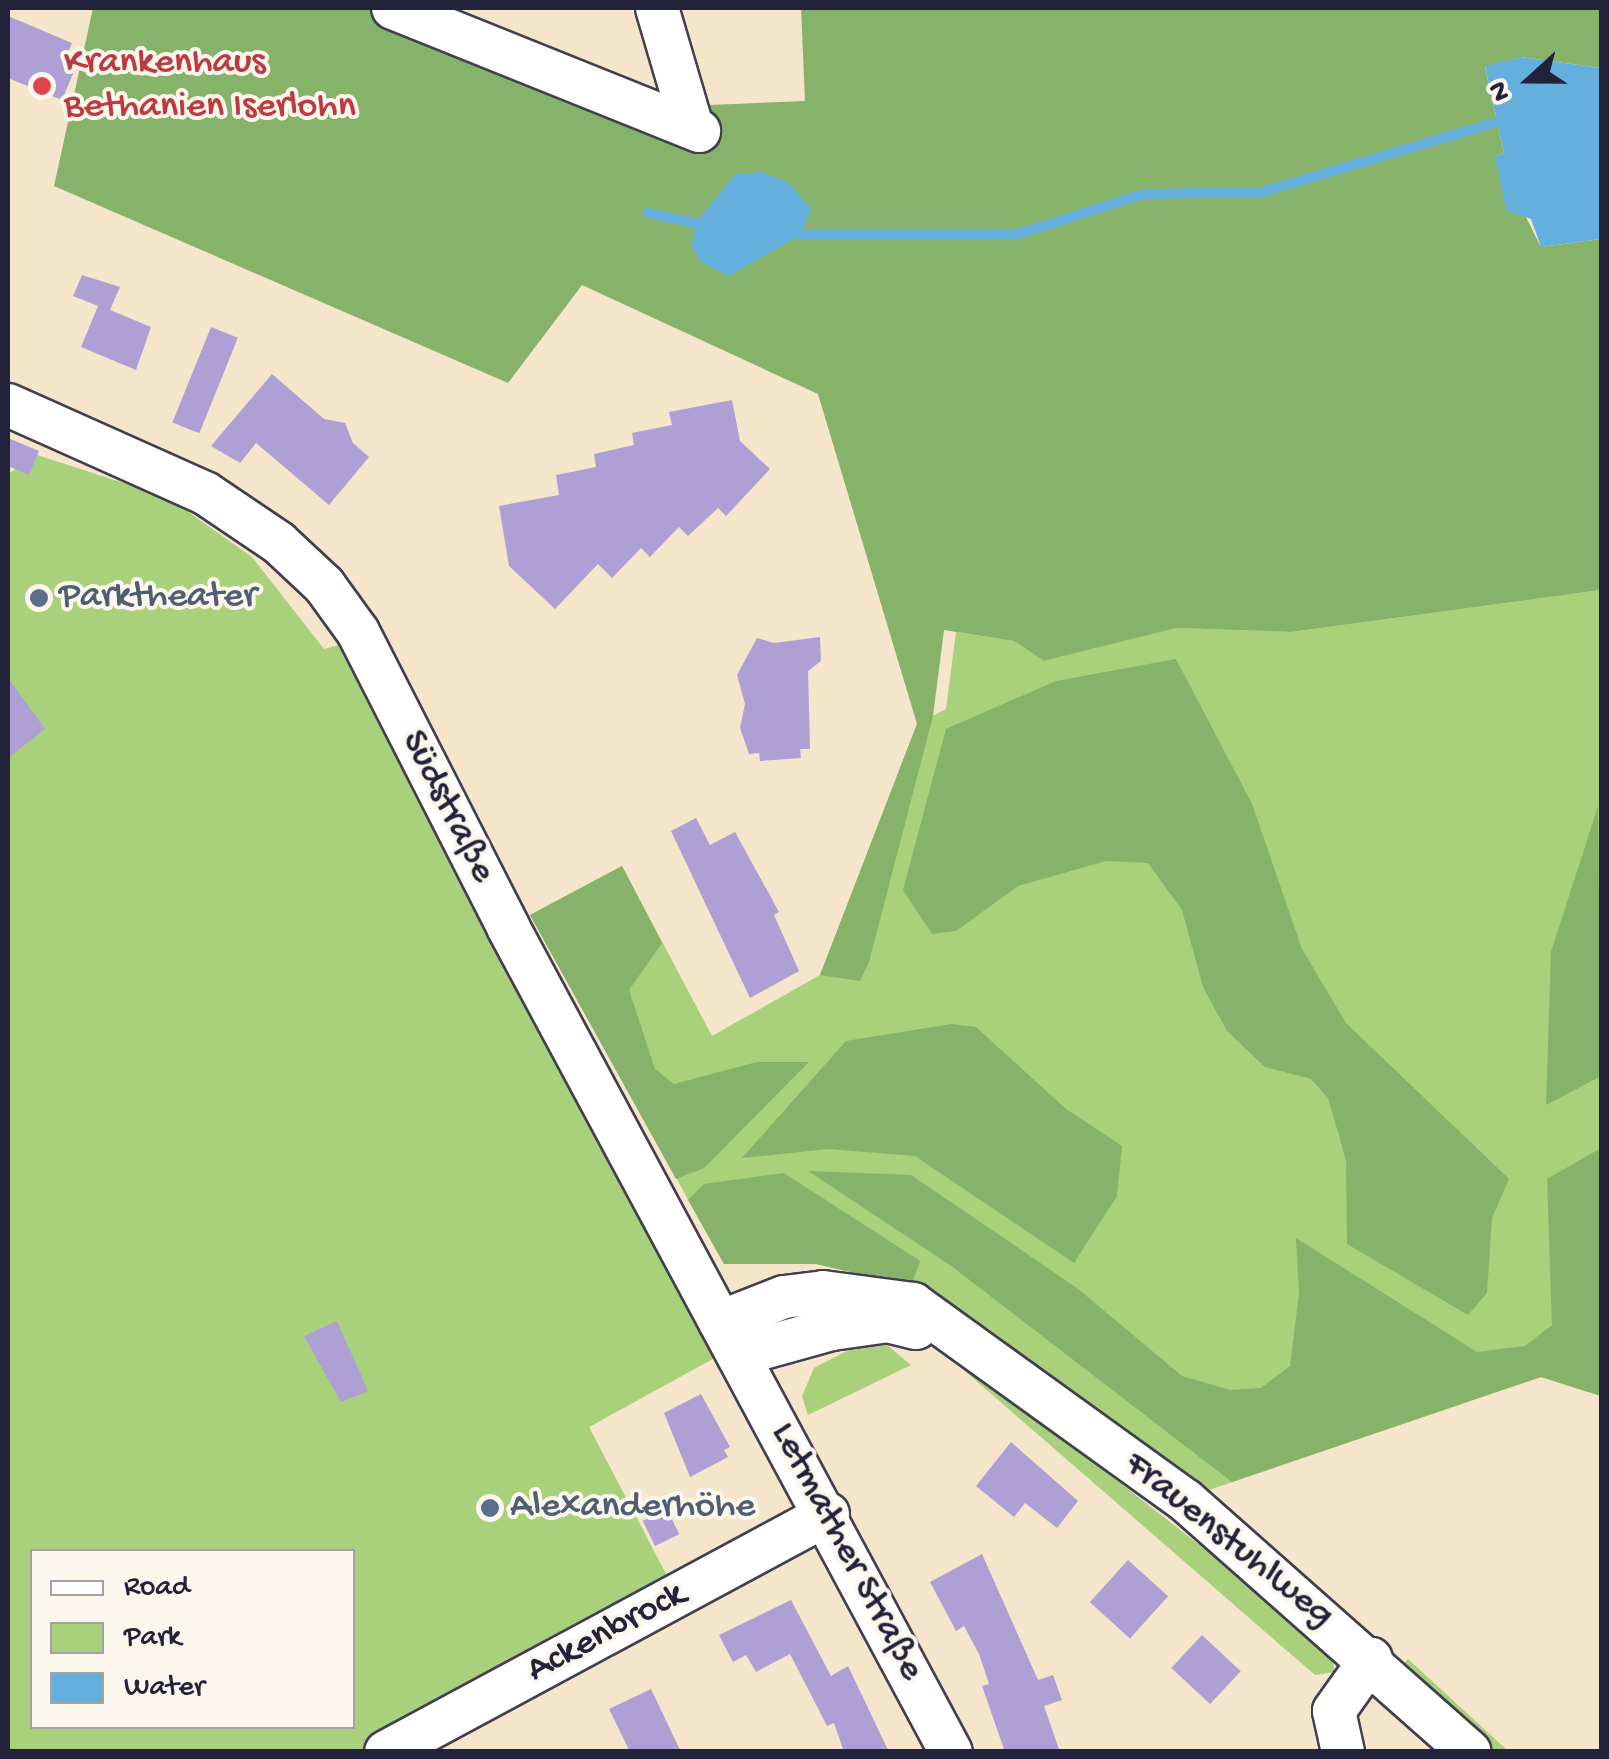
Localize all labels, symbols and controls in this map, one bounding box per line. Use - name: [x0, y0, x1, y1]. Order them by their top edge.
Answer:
- north arrow: [1479, 30, 1579, 130]
- place label: Krankenhaus Bethanien Iserlohn: [64, 41, 356, 130]
- marker: Krankenhaus Bethanien Iserlohn: [29, 73, 55, 99]
- text: N: [1482, 76, 1519, 105]
- place label: Parktheater: [59, 575, 257, 621]
- marker: Parktheater: [28, 587, 50, 609]
- street label: Südstraße: [389, 723, 505, 891]
- street label: Letmather Straße: [759, 1415, 933, 1689]
- street label: Frauenstuhlweg: [1114, 1443, 1342, 1639]
- place label: Alexanderhöhe: [510, 1485, 755, 1531]
- marker: Alexanderhöhe: [479, 1497, 501, 1519]
- legend: [30, 1549, 355, 1729]
- text: Road: [124, 1571, 190, 1606]
- street label: Ackenbrock: [520, 1573, 694, 1695]
- text: Park: [124, 1621, 181, 1656]
- text: Water: [124, 1671, 205, 1706]

